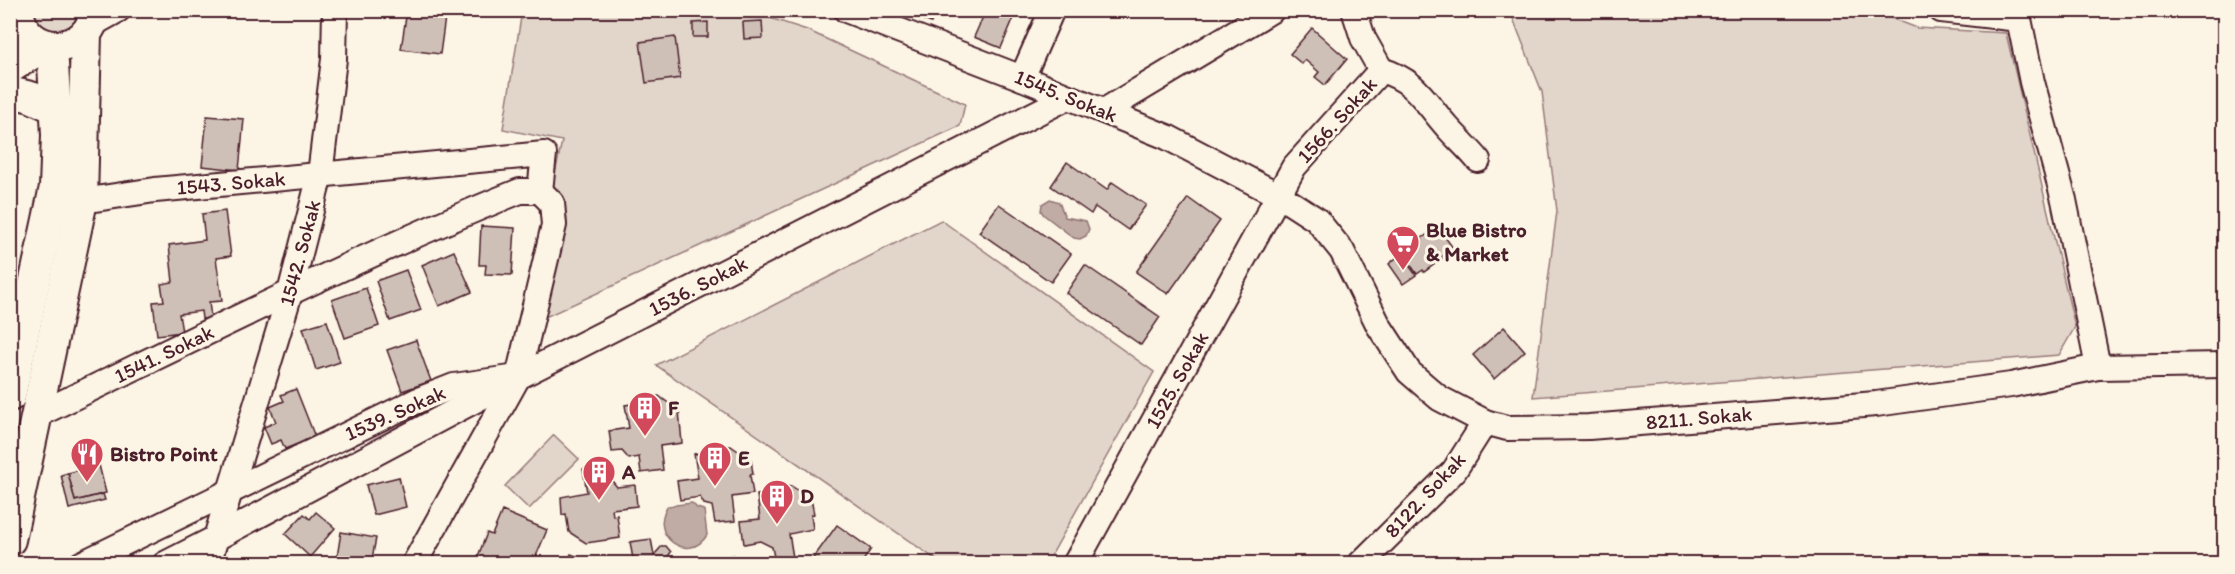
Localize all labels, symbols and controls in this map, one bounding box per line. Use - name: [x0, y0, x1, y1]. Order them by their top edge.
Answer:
- street label: 1545. Sokak: [1011, 64, 1122, 128]
- street label: 1566. Sokak: [1291, 71, 1382, 168]
- street label: 1543. Sokak: [175, 165, 287, 200]
- street label: 1542. Sokak: [273, 197, 326, 309]
- place label: Blue Bistro & Market: [1426, 217, 1527, 266]
- supermarket icon: Blue Bistro & Market: [1385, 224, 1421, 271]
- street label: 1536. Sokak: [644, 250, 752, 321]
- street label: 1541. Sokak: [110, 319, 218, 388]
- street label: 1525. Sokak: [1140, 327, 1214, 433]
- street label: 1539. Sokak: [341, 379, 449, 446]
- building icon: F: [627, 390, 663, 437]
- place label: F: [668, 395, 680, 420]
- street label: 8211. Sokak: [1645, 400, 1753, 435]
- restaurant icon: Bistro Point: [69, 436, 105, 483]
- building icon: E: [697, 440, 733, 487]
- place label: Bistro Point: [110, 441, 218, 466]
- place label: E: [738, 445, 750, 470]
- street label: 8122. Sokak: [1379, 447, 1471, 543]
- building icon: A: [581, 454, 617, 501]
- place label: A: [621, 459, 636, 484]
- building icon: D: [759, 478, 795, 525]
- place label: D: [800, 483, 814, 508]

